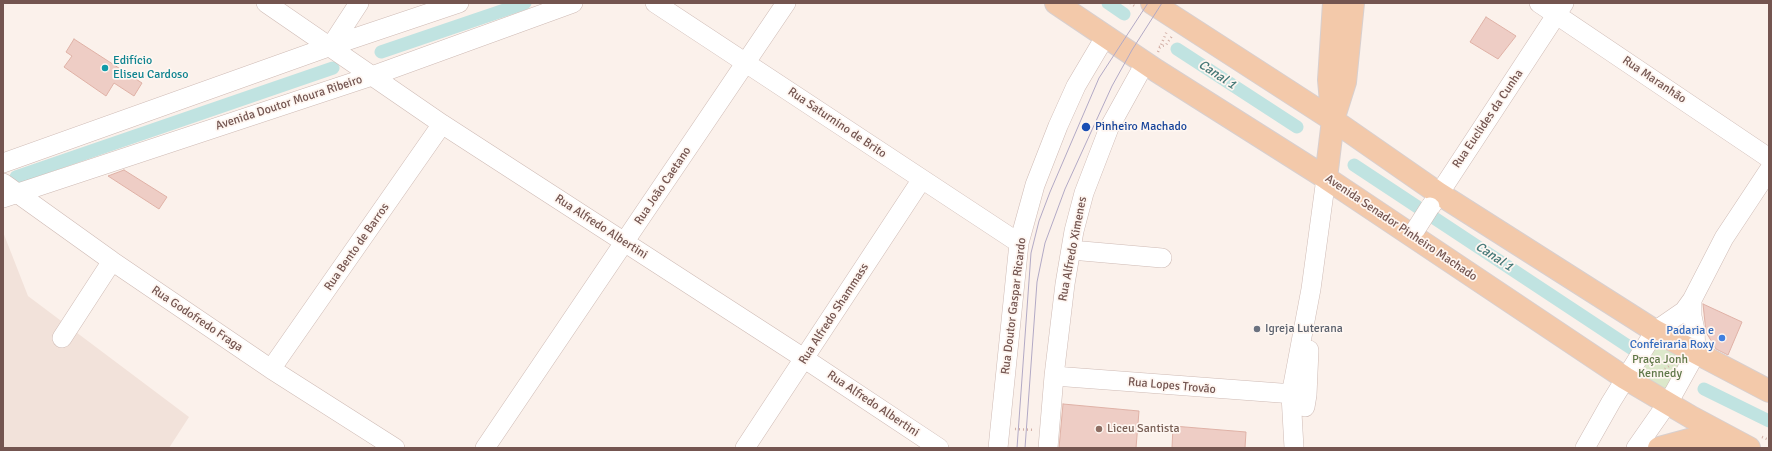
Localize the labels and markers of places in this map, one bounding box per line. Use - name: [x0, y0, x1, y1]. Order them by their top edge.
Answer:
- place label: Edifício Eliseu Cardoso: [113, 54, 189, 82]
- marker: Edifício Eliseu Cardoso: [100, 63, 110, 73]
- place label: Pinheiro Machado: [1095, 120, 1187, 134]
- marker: Pinheiro Machado: [1080, 121, 1092, 133]
- place label: Igreja Luterana: [1265, 322, 1343, 336]
- marker: Igreja Luterana: [1252, 324, 1262, 334]
- place label: Padaria e Confeiraria Roxy: [1630, 324, 1714, 352]
- marker: Padaria e Confeiraria Roxy: [1717, 333, 1727, 343]
- place label: Liceu Santista: [1107, 422, 1179, 436]
- marker: Liceu Santista: [1094, 424, 1104, 434]

